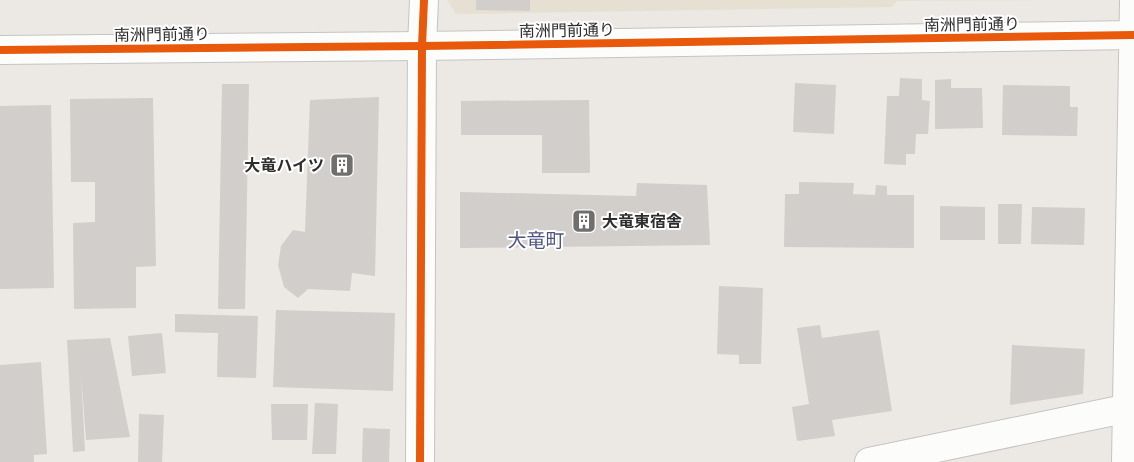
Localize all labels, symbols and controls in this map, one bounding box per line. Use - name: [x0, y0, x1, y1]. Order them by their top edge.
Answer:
- street label: 南洲門前通り: [924, 14, 1020, 35]
- street label: 南洲門前通り: [519, 20, 615, 41]
- street label: 南洲門前通り: [114, 24, 210, 45]
- building icon: 大竜ハイツ: [329, 152, 355, 178]
- place label: 大竜ハイツ: [244, 156, 324, 175]
- building icon: 大竜東宿舎: [571, 208, 597, 234]
- place label: 大竜東宿舎: [602, 212, 682, 231]
- district label: 大竜町: [507, 229, 565, 252]

